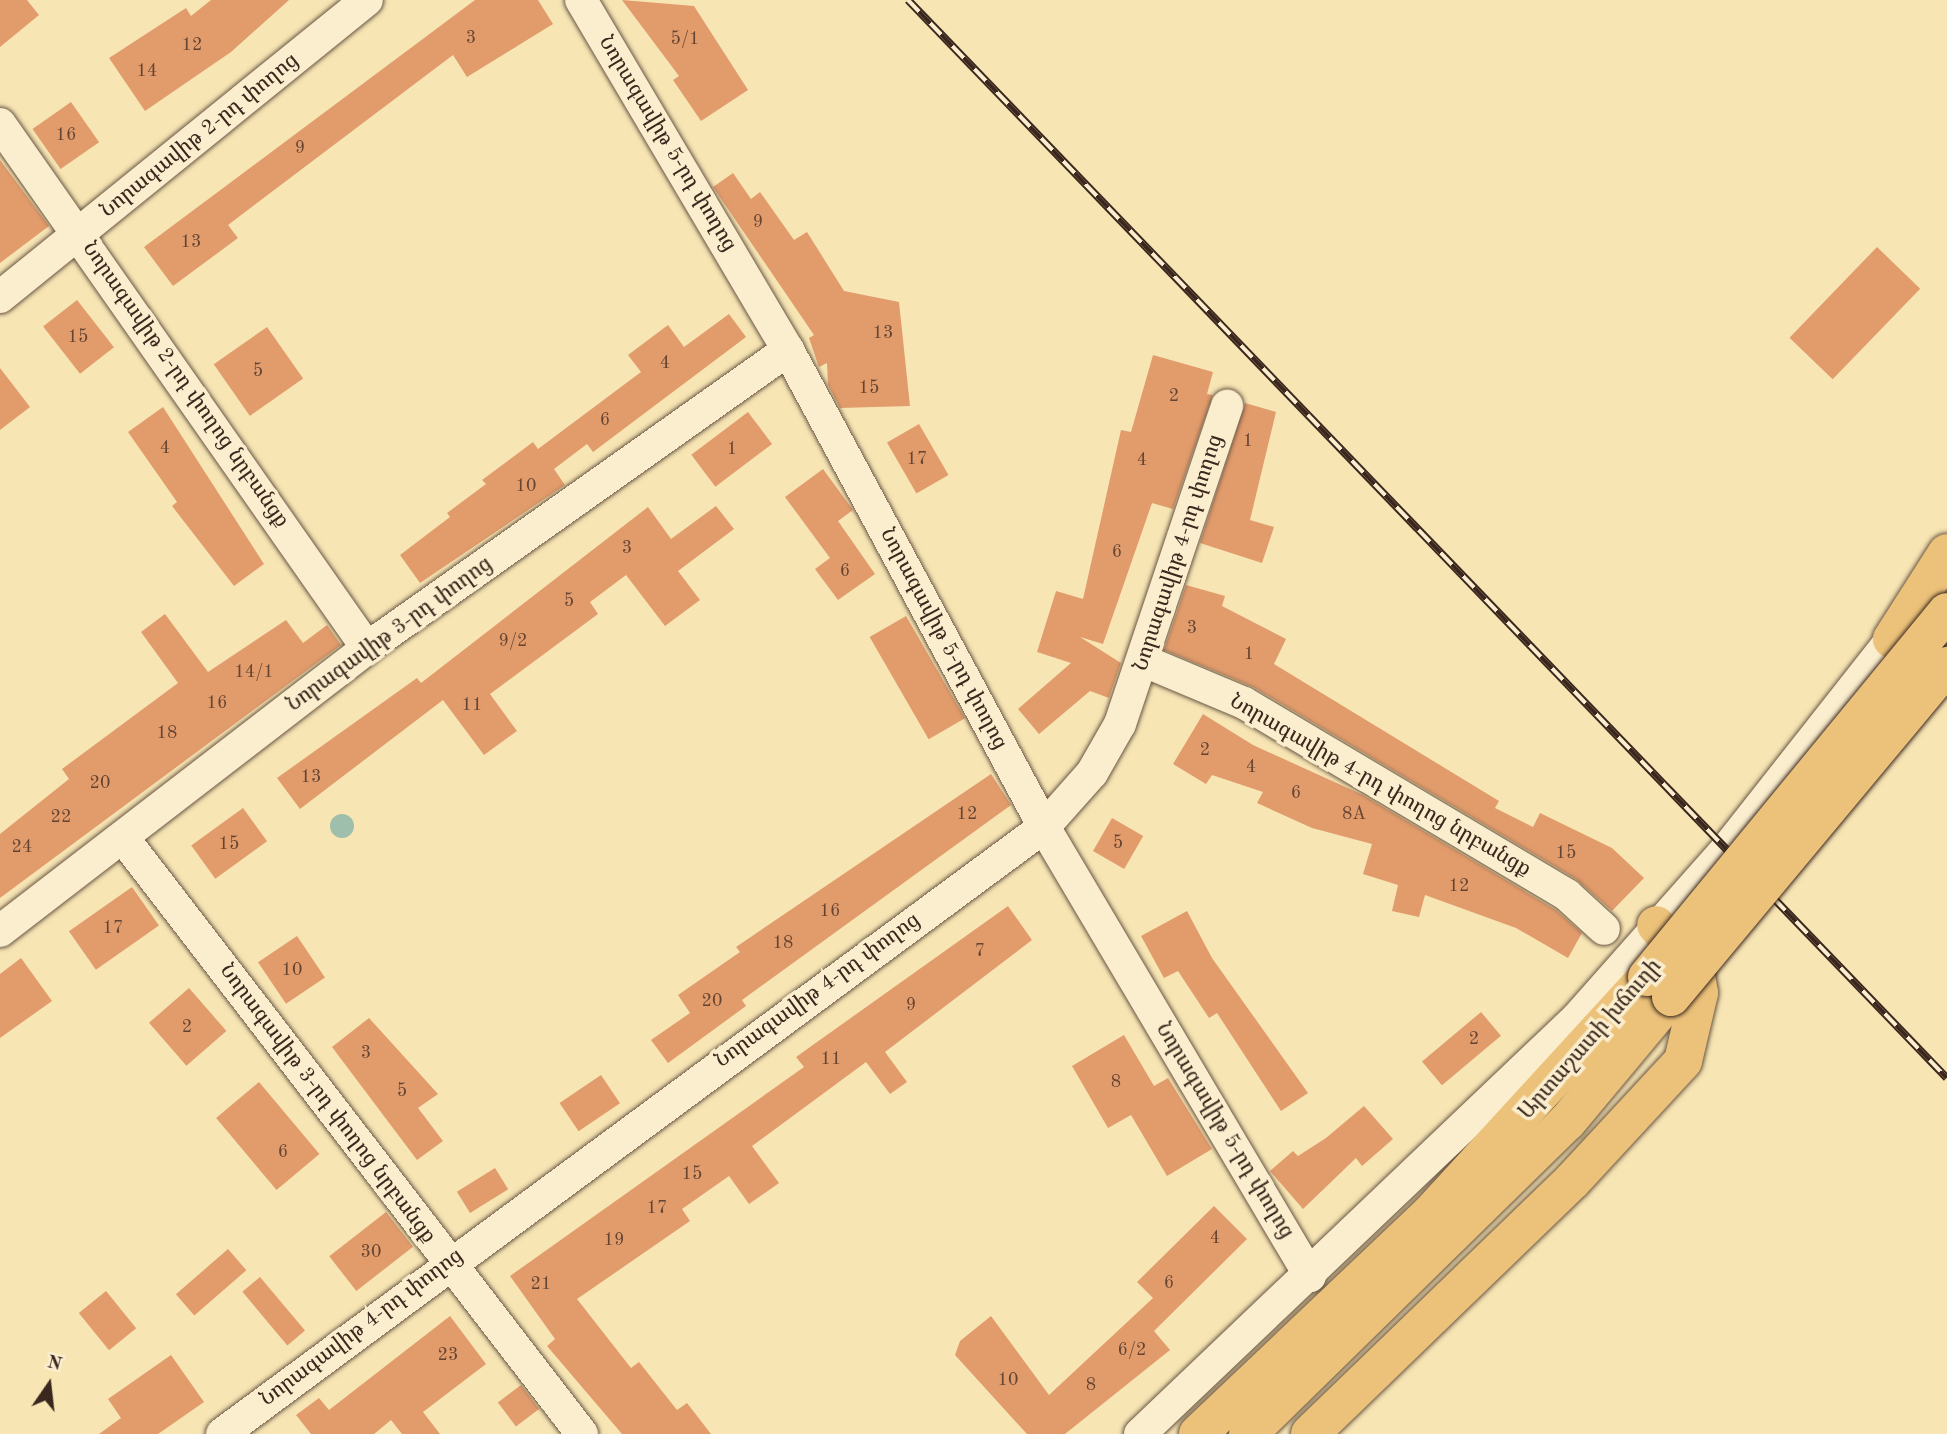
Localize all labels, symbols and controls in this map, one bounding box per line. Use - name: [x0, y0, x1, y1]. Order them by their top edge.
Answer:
- house number: 3: [466, 27, 476, 49]
- house number: 5/1: [671, 28, 699, 50]
- street label: Նորագավիթ 5-րդ փողոց: [593, 32, 741, 256]
- house number: 12: [182, 34, 202, 56]
- street label: Նորագավիթ 2-րդ փողոց: [96, 48, 304, 224]
- house number: 14: [137, 60, 157, 82]
- house number: 16: [56, 124, 76, 146]
- house number: 9: [295, 137, 305, 159]
- house number: 9: [753, 211, 763, 233]
- house number: 13: [181, 231, 201, 253]
- street label: Նորագավիթ 2-րդ փողոց նրբանցք: [76, 237, 294, 533]
- house number: 13: [873, 322, 893, 344]
- house number: 15: [68, 326, 88, 348]
- house number: 4: [660, 352, 670, 374]
- house number: 5: [253, 360, 263, 382]
- house number: 15: [859, 377, 879, 399]
- house number: 2: [1169, 385, 1179, 407]
- house number: 6: [600, 409, 610, 431]
- house number: 1: [1243, 430, 1253, 452]
- street label: Նորագավիթ 4-րդ փողոց: [1129, 432, 1229, 674]
- house number: 4: [160, 437, 170, 459]
- house number: 1: [727, 438, 737, 460]
- house number: 17: [907, 448, 927, 470]
- house number: 4: [1137, 449, 1147, 471]
- house number: 10: [516, 475, 536, 497]
- street label: Նորագավիթ 5-րդ փողոց: [874, 524, 1012, 754]
- house number: 3: [622, 537, 632, 559]
- house number: 6: [1112, 541, 1122, 563]
- street label: Նորագավիթ 3-րդ փողոց: [283, 552, 497, 718]
- house number: 6: [840, 560, 850, 582]
- house number: 5: [564, 590, 574, 612]
- house number: 3: [1187, 617, 1197, 639]
- house number: 9/2: [499, 630, 527, 652]
- house number: 1: [1244, 643, 1254, 665]
- house number: 14/1: [234, 661, 274, 683]
- street label: Նորագավիթ 4-րդ փողոց նրբանցք: [1225, 689, 1535, 883]
- house number: 16: [207, 692, 227, 714]
- house number: 11: [462, 694, 482, 716]
- house number: 18: [157, 722, 177, 744]
- house number: 2: [1200, 739, 1210, 761]
- house number: 4: [1246, 756, 1256, 778]
- house number: 13: [301, 766, 321, 788]
- house number: 20: [90, 772, 110, 794]
- house number: 6: [1291, 782, 1301, 804]
- house number: 12: [957, 803, 977, 825]
- house number: 8A: [1342, 803, 1366, 825]
- house number: 22: [51, 806, 71, 828]
- house number: 5: [1113, 832, 1123, 854]
- house number: 15: [219, 833, 239, 855]
- house number: 24: [12, 836, 32, 858]
- house number: 15: [1556, 842, 1576, 864]
- house number: 12: [1449, 875, 1469, 897]
- house number: 16: [820, 900, 840, 922]
- street label: Նորագավիթ 4-րդ փողոց: [711, 908, 925, 1074]
- house number: 17: [103, 917, 123, 939]
- house number: 18: [773, 932, 793, 954]
- house number: 7: [975, 940, 985, 962]
- street label: Արտաշատի խճուղի: [1515, 955, 1667, 1125]
- street label: Նորագավիթ 3-րդ փողոց նրբանցք: [214, 959, 440, 1249]
- house number: 10: [282, 959, 302, 981]
- house number: 20: [702, 990, 722, 1012]
- house number: 9: [906, 994, 916, 1016]
- house number: 2: [182, 1016, 192, 1038]
- street label: Նորագավիթ 5-րդ փողոց: [1150, 1019, 1298, 1243]
- house number: 2: [1469, 1028, 1479, 1050]
- house number: 3: [361, 1042, 371, 1064]
- house number: 11: [821, 1048, 841, 1070]
- house number: 8: [1111, 1071, 1121, 1093]
- house number: 5: [397, 1080, 407, 1102]
- house number: 6: [278, 1141, 288, 1163]
- house number: 15: [682, 1163, 702, 1185]
- house number: 17: [647, 1197, 667, 1219]
- house number: 4: [1210, 1227, 1220, 1249]
- house number: 19: [604, 1229, 624, 1251]
- house number: 30: [361, 1241, 381, 1263]
- street label: Նորագավիթ 4-րդ փողոց: [256, 1244, 468, 1412]
- house number: 6: [1164, 1272, 1174, 1294]
- house number: 21: [531, 1273, 551, 1295]
- house number: 6/2: [1118, 1339, 1146, 1361]
- house number: 23: [438, 1344, 458, 1366]
- north arrow: [14, 1350, 84, 1420]
- text: N: [45, 1353, 64, 1375]
- house number: 10: [998, 1369, 1018, 1391]
- house number: 8: [1086, 1374, 1096, 1396]

